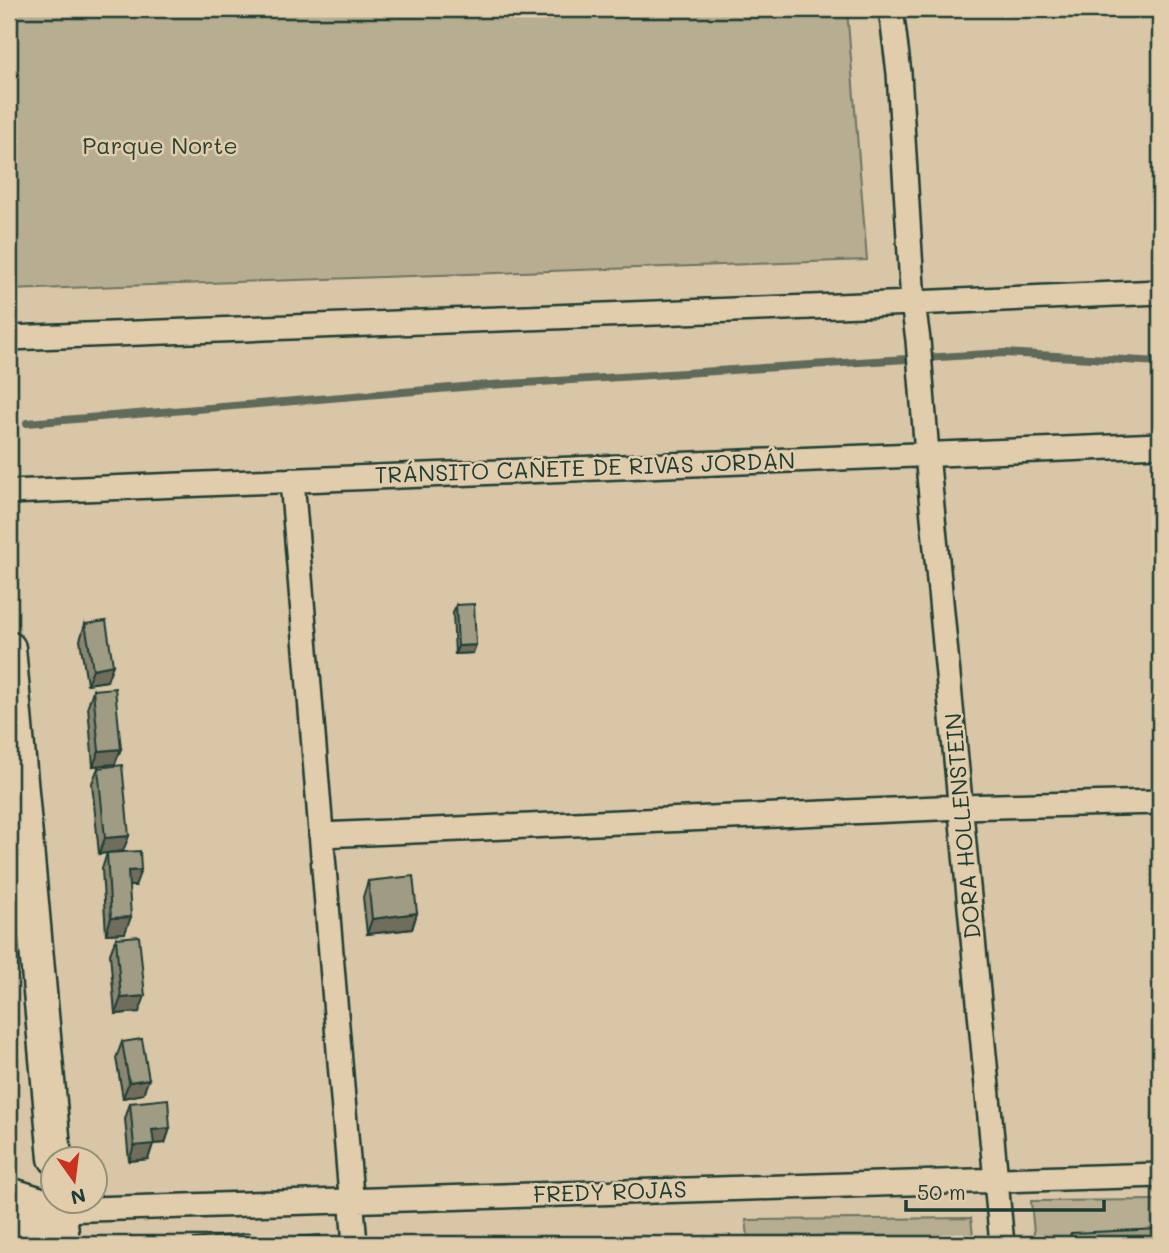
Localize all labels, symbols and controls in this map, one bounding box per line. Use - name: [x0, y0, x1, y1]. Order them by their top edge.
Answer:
- park label: Parque Norte: [82, 130, 238, 160]
- street label: TRÁNSITO CAÑETE DE RIVAS JORDÁN: [374, 445, 796, 489]
- street label: DORA HOLLENSTEIN: [937, 712, 987, 940]
- north arrow: [38, 1144, 108, 1214]
- scale bar: [906, 1169, 1104, 1213]
- street label: FREDY ROJAS: [533, 1173, 687, 1209]
- text: 50 m: [917, 1178, 966, 1205]
- text: N: [68, 1183, 88, 1211]

